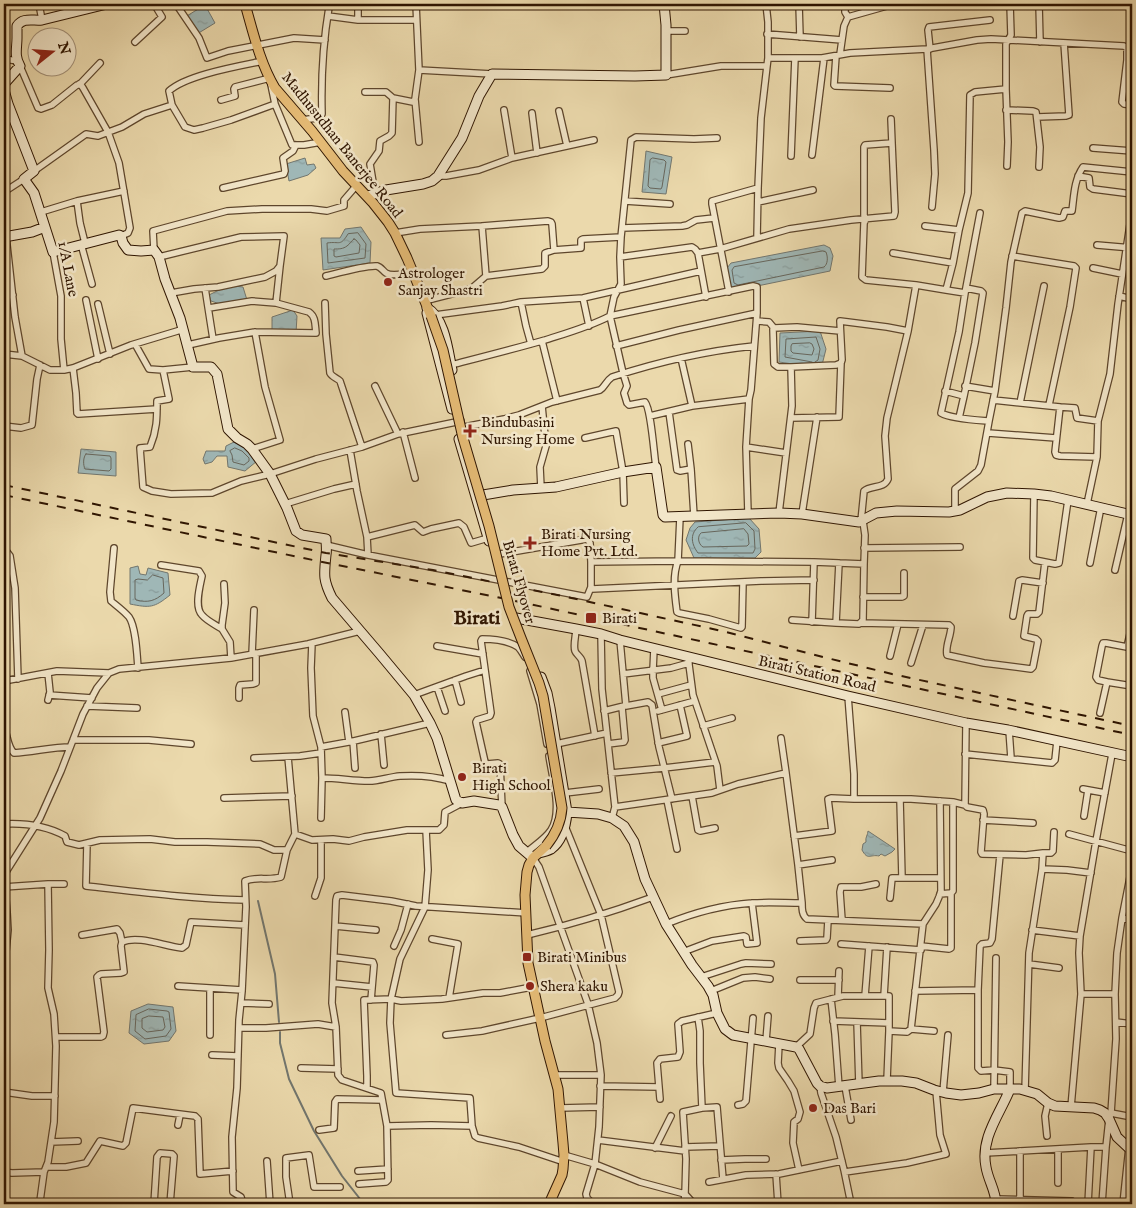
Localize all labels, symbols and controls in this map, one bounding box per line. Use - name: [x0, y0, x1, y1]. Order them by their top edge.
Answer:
- north arrow: [28, 28, 78, 78]
- text: N: [53, 39, 74, 57]
- street label: Madhusudhan Banerjee Road: [277, 68, 407, 223]
- street label: 1/A Lane: [53, 240, 83, 298]
- place label: Astrologer Sanjay Shastri: [397, 264, 483, 300]
- marker: Astrologer Sanjay Shastri: [382, 276, 394, 288]
- place label: Bindubasini Nursing Home: [481, 413, 575, 449]
- marker: Bindubasini Nursing Home: [463, 424, 477, 438]
- place label: Birati Nursing Home Pvt. Ltd.: [541, 525, 638, 561]
- marker: Birati Nursing Home Pvt. Ltd.: [523, 536, 537, 550]
- street label: Birati Flyover: [498, 538, 540, 626]
- district label: Birati: [454, 606, 501, 631]
- place label: Birati: [602, 609, 637, 628]
- marker: Birati: [584, 611, 598, 625]
- street label: Birati Station Road: [756, 651, 879, 697]
- place label: Birati High School: [472, 759, 551, 795]
- marker: Birati High School: [456, 771, 468, 783]
- place label: Birati Minibus: [537, 948, 626, 967]
- marker: Birati Minibus: [521, 951, 533, 963]
- place label: Shera kaku: [540, 977, 608, 996]
- marker: Shera kaku: [524, 980, 536, 992]
- place label: Das Bari: [823, 1099, 876, 1118]
- marker: Das Bari: [807, 1102, 819, 1114]

